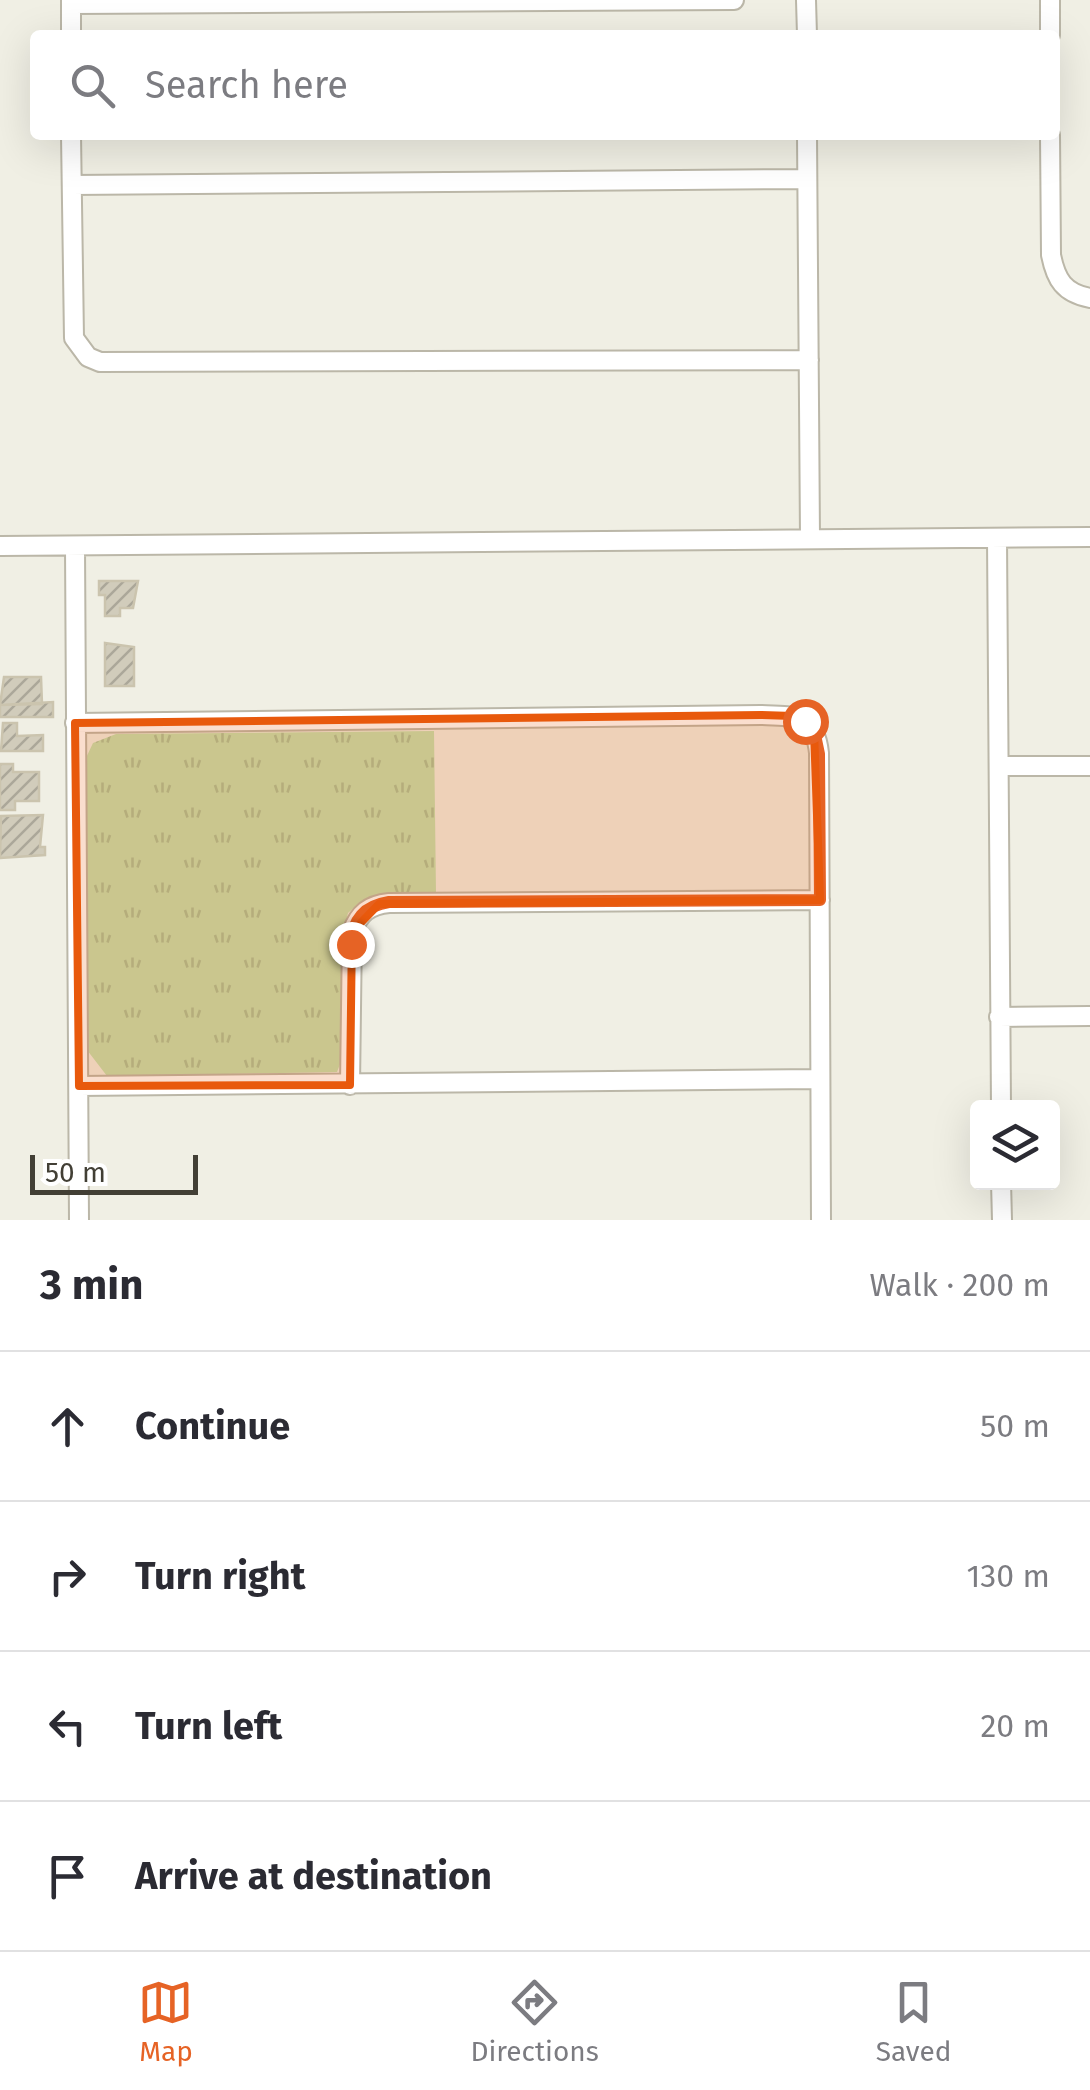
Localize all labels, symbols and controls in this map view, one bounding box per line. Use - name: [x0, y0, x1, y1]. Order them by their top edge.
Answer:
- search box: [30, 30, 1060, 140]
- icon: search: [65, 58, 120, 113]
- text: Search here: [145, 62, 348, 108]
- route start: [783, 699, 829, 745]
- route end: [329, 922, 375, 968]
- map controls: [970, 1100, 1060, 1190]
- button: layers: [970, 1100, 1060, 1190]
- scale bar: [30, 1150, 198, 1194]
- text: 50 m: [45, 1156, 106, 1189]
- text: 3 min: [40, 1260, 143, 1310]
- text: Walk · 200 m: [870, 1266, 1050, 1304]
- icon: ahead: [40, 1399, 95, 1454]
- text: Continue: [135, 1403, 290, 1449]
- text: 50 m: [980, 1407, 1050, 1445]
- icon: right: [40, 1549, 95, 1604]
- text: Turn right: [135, 1553, 305, 1599]
- text: 130 m: [966, 1557, 1050, 1595]
- icon: left: [40, 1699, 95, 1754]
- text: Turn left: [135, 1703, 282, 1749]
- text: 20 m: [980, 1707, 1050, 1745]
- icon: arrive: [40, 1849, 95, 1904]
- text: Arrive at destination: [135, 1853, 492, 1899]
- tab: Map: [138, 1975, 193, 2068]
- tab: Directions: [470, 1975, 599, 2068]
- tab: Saved: [876, 1975, 952, 2068]

